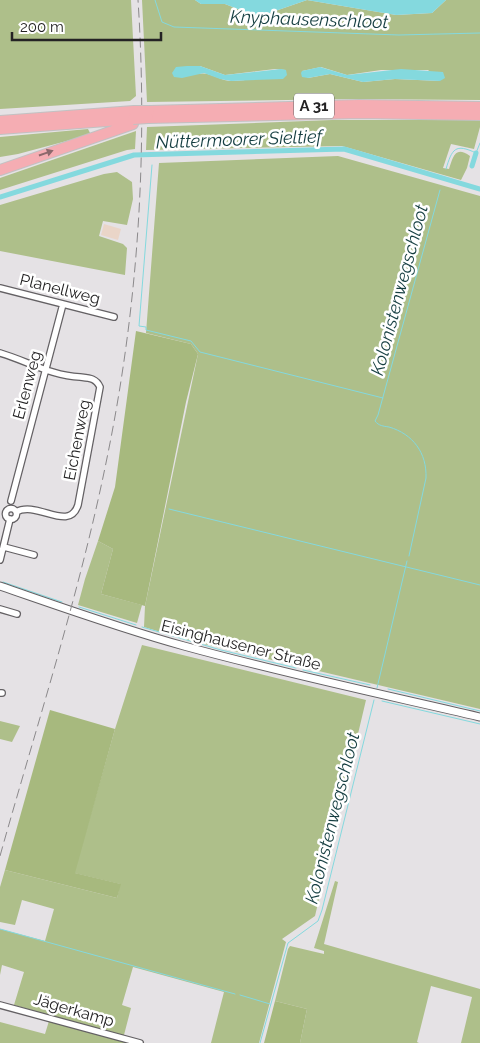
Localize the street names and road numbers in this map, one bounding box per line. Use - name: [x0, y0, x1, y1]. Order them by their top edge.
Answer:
- road number: A 31: [294, 94, 334, 118]
- street label: Planellweg: [18, 270, 102, 308]
- street label: Erlenweg: [9, 349, 45, 421]
- street label: Eichenweg: [60, 398, 94, 482]
- street label: Eisinghausener Straße: [159, 616, 323, 674]
- street label: Jägerkamp: [32, 989, 117, 1031]

